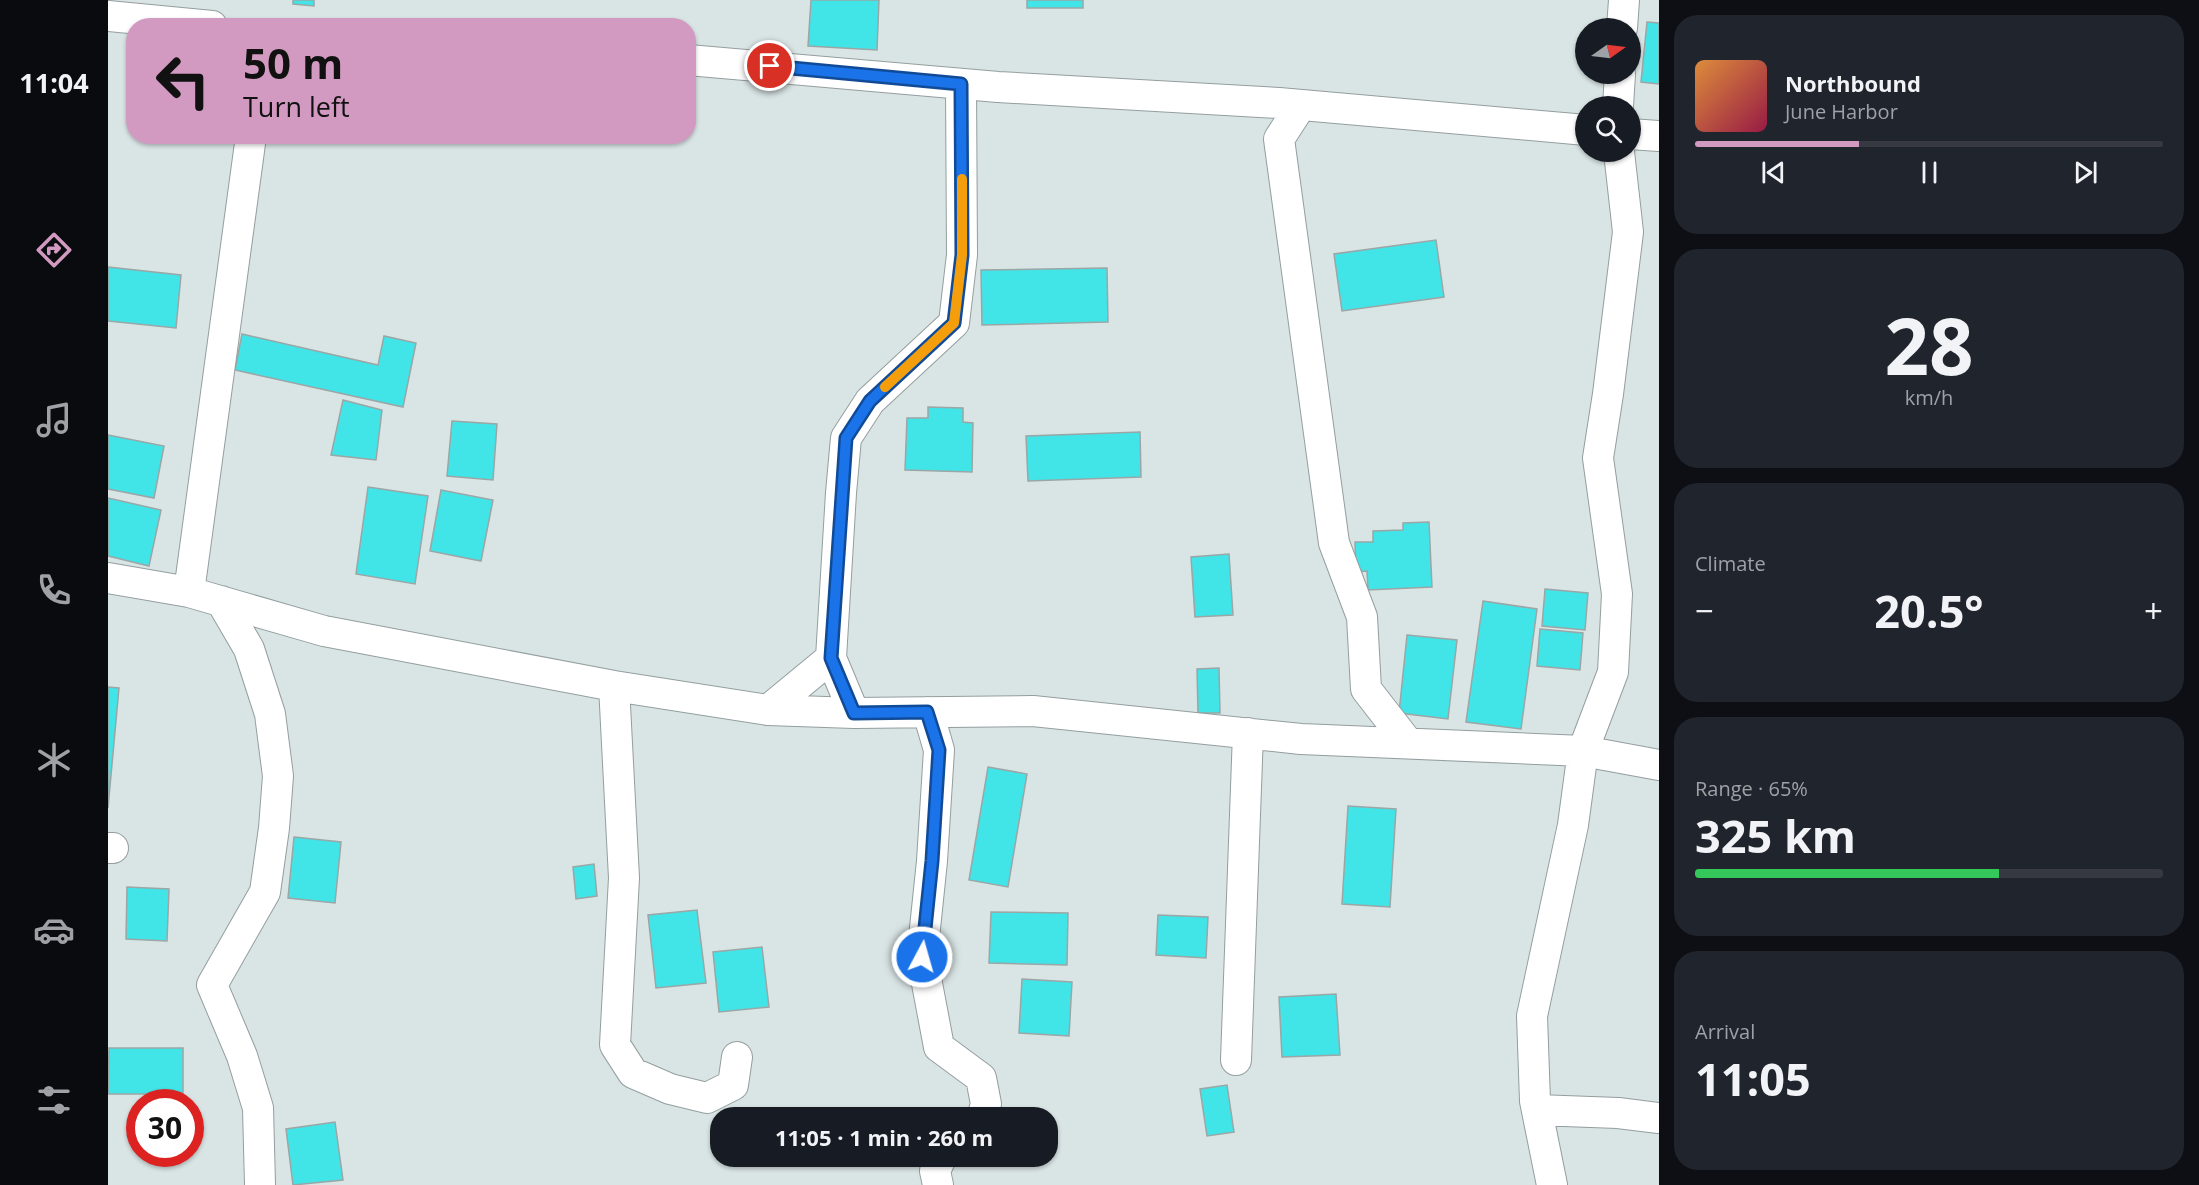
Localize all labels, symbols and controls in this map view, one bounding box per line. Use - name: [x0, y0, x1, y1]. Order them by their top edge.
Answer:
- north arrow: [1575, 18, 1641, 84]
- map controls: [1575, 18, 1641, 162]
- text: 50 m: [243, 34, 343, 91]
- pin: [744, 40, 795, 91]
- icon: left: [144, 42, 222, 120]
- icon: arrive: [753, 49, 786, 82]
- text: 11:04: [19, 64, 89, 101]
- text: Northbound: [1785, 68, 1921, 98]
- text: Turn left: [243, 88, 350, 125]
- button: search: [1575, 96, 1641, 162]
- text: June Harbor: [1785, 98, 1898, 125]
- icon: previous: [1757, 156, 1790, 189]
- icon: pause: [1913, 156, 1946, 189]
- icon: next: [2069, 156, 2102, 189]
- icon: directions: [33, 229, 75, 271]
- text: 28: [1884, 292, 1974, 398]
- text: km/h: [1905, 384, 1953, 411]
- icon: music: [33, 399, 75, 441]
- text: Climate: [1695, 550, 1766, 577]
- icon: phone: [33, 569, 75, 611]
- text: 20.5°: [1874, 580, 1984, 641]
- text: −: [1695, 588, 1714, 633]
- text: +: [2144, 588, 2163, 633]
- icon: climate: [33, 739, 75, 781]
- text: Range · 65%: [1695, 775, 1808, 802]
- text: 325 km: [1695, 805, 1856, 866]
- icon: car: [33, 909, 75, 951]
- position arrow: [890, 925, 954, 989]
- text: Arrival: [1695, 1018, 1755, 1045]
- text: 11:05: [1695, 1048, 1811, 1109]
- icon: filters: [33, 1079, 75, 1121]
- speed limit sign: 30: [126, 1089, 204, 1167]
- text: 11:05 · 1 min · 260 m: [775, 1122, 993, 1152]

